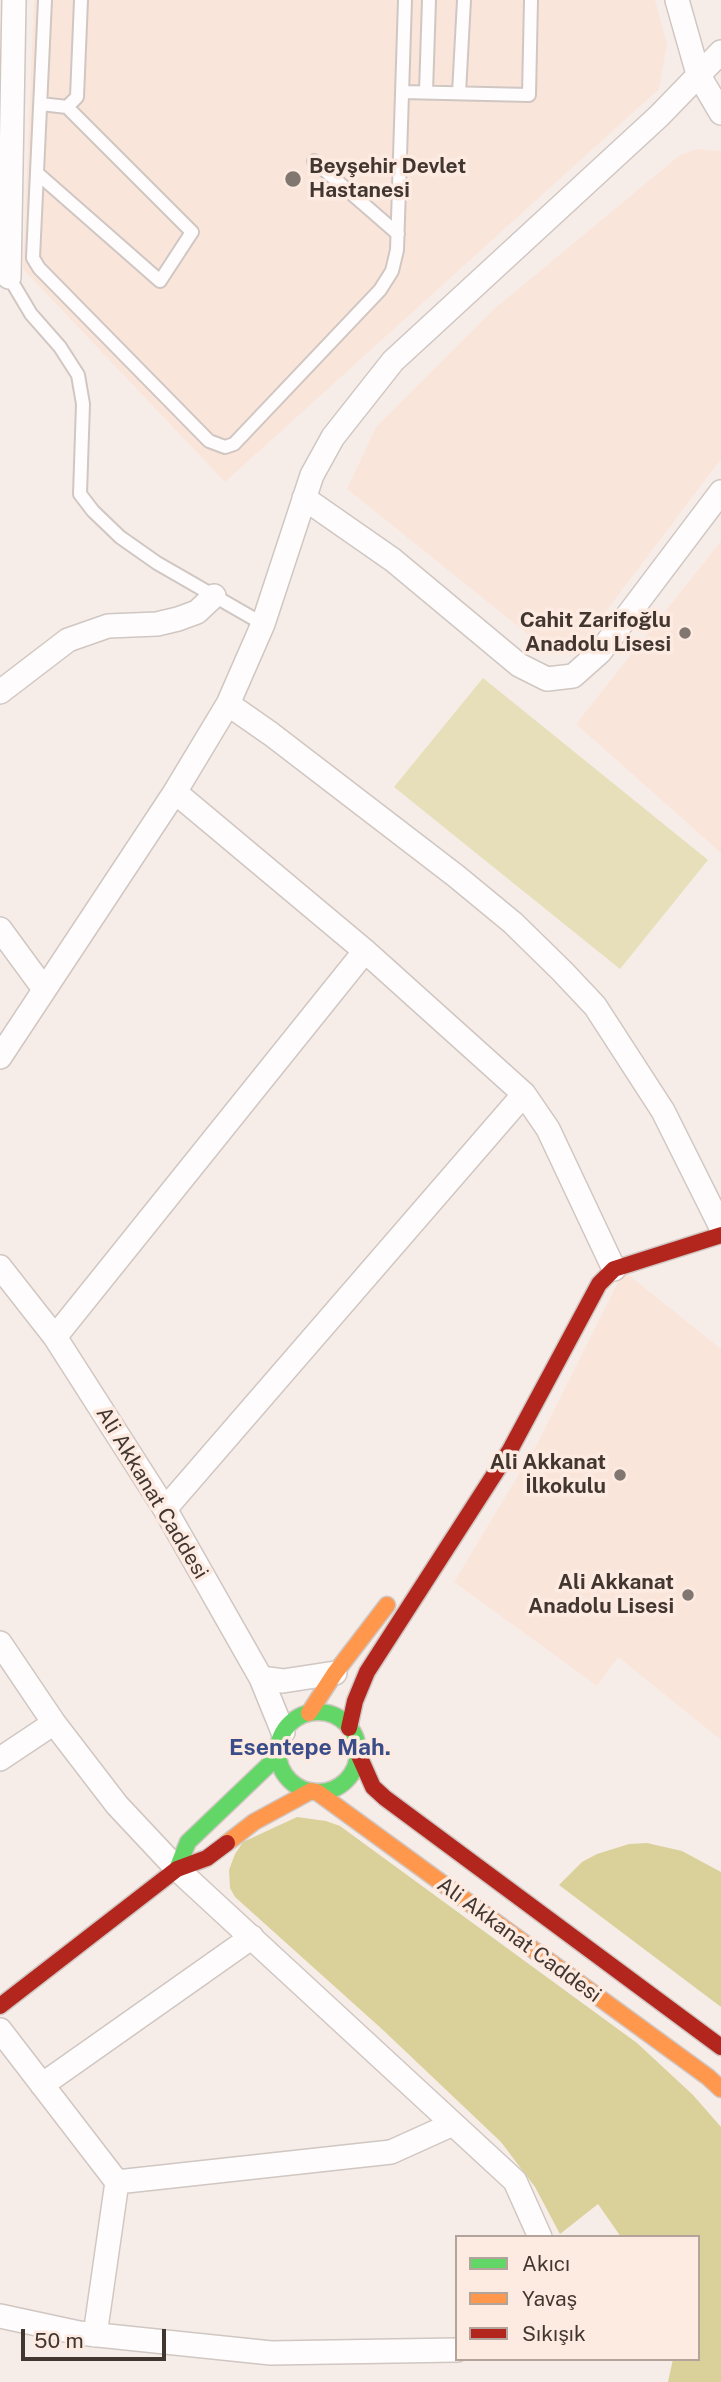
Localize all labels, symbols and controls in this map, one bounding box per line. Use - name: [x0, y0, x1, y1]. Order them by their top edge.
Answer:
- place label: Beyşehir Devlet Hastanesi: [309, 154, 466, 204]
- marker: Beyşehir Devlet Hastanesi: [283, 169, 303, 189]
- place label: Cahit Zarifoğlu Anadolu Lisesi: [520, 608, 671, 658]
- marker: Cahit Zarifoğlu Anadolu Lisesi: [677, 625, 693, 641]
- street label: Ali Akkanat Caddesi: [91, 1402, 213, 1584]
- place label: Ali Akkanat İlkokulu: [490, 1450, 606, 1500]
- marker: Ali Akkanat İlkokulu: [612, 1467, 628, 1483]
- place label: Ali Akkanat Anadolu Lisesi: [528, 1570, 674, 1620]
- marker: Ali Akkanat Anadolu Lisesi: [680, 1587, 696, 1603]
- district label: Esentepe Mah.: [229, 1734, 391, 1762]
- street label: Ali Akkanat Caddesi: [432, 1872, 606, 2008]
- legend: [455, 2235, 700, 2361]
- text: Akıcı: [522, 2251, 570, 2276]
- text: Yavaş: [522, 2286, 577, 2311]
- scale bar: [24, 2316, 170, 2360]
- text: Sıkışık: [522, 2321, 586, 2346]
- text: 50 m: [34, 2328, 84, 2353]

